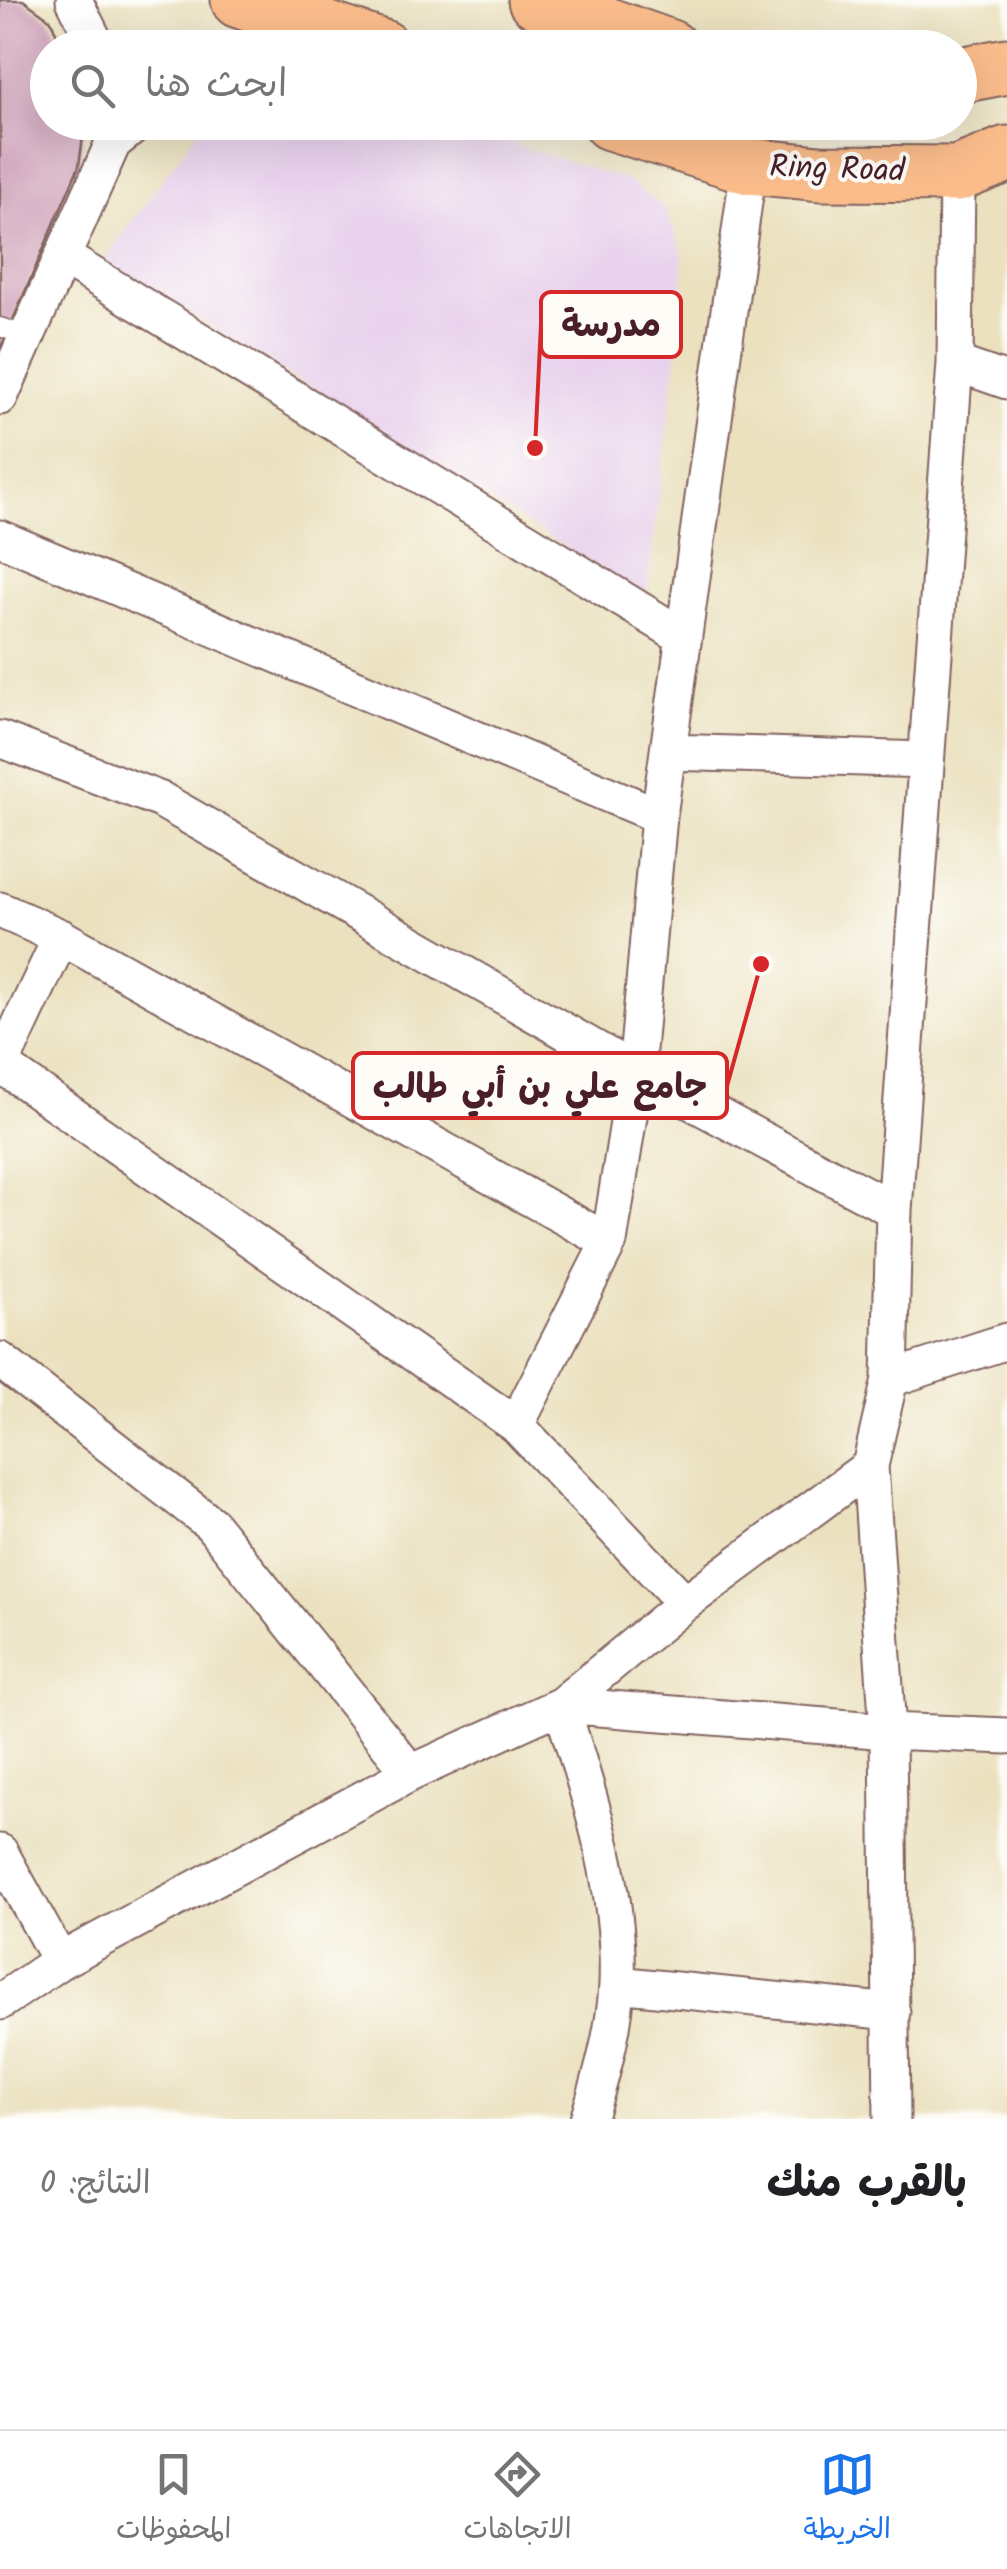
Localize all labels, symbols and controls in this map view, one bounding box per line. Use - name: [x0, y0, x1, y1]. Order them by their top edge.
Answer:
- search box: [30, 30, 977, 140]
- text: ابحث هنا: [145, 56, 287, 116]
- icon: search: [65, 58, 120, 113]
- street label: Ring Road: [768, 142, 907, 198]
- callout: مدرسة: [541, 292, 681, 357]
- text: مدرسة: [561, 299, 661, 355]
- callout: جامع علي بن أبي طالب: [353, 1053, 727, 1118]
- text: جامع علي بن أبي طالب: [373, 1061, 707, 1117]
- text: بالقرب منك: [767, 2151, 967, 2218]
- text: النتائج: 0: [40, 2159, 151, 2210]
- tab: المحفوظات: [116, 2447, 231, 2553]
- tab: الاتجاهات: [463, 2447, 572, 2553]
- tab: الخريطة: [804, 2447, 891, 2553]

